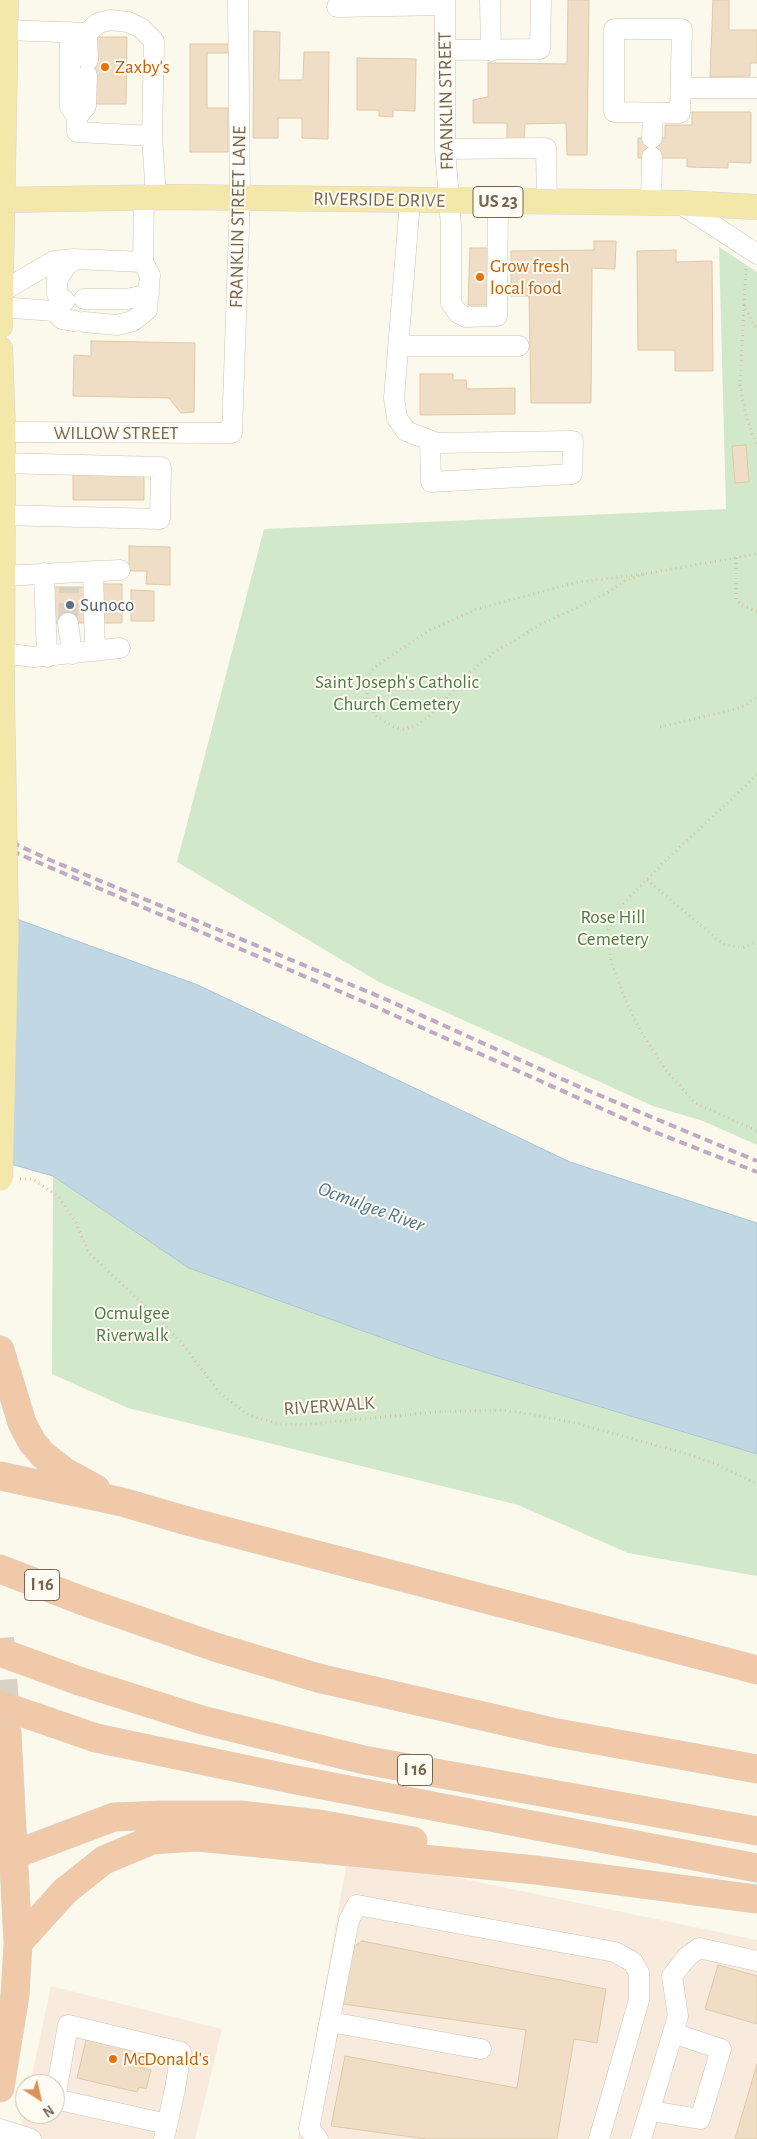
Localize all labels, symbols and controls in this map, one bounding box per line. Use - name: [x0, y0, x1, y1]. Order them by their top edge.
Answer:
- street label: FRANKLIN STREET: [433, 32, 459, 170]
- place label: Zaxby's: [115, 56, 170, 78]
- marker: Zaxby's: [99, 61, 111, 73]
- street label: FRANKLIN STREET LANE: [225, 126, 251, 308]
- road number: US 23: [473, 186, 523, 218]
- street label: RIVERSIDE DRIVE: [313, 187, 445, 213]
- place label: Grow fresh local food: [490, 255, 570, 299]
- marker: Grow fresh local food: [474, 271, 486, 283]
- street label: WILLOW STREET: [53, 422, 179, 444]
- place label: Sunoco: [80, 594, 134, 616]
- marker: Sunoco: [64, 599, 76, 611]
- park label: Saint Joseph's Catholic Church Cemetery: [315, 671, 479, 715]
- park label: Rose Hill Cemetery: [577, 906, 649, 950]
- water label: Ocmulgee River: [315, 1177, 427, 1237]
- park label: Ocmulgee Riverwalk: [94, 1302, 170, 1346]
- street label: RIVERWALK: [283, 1391, 375, 1421]
- road number: I 16: [24, 1570, 60, 1600]
- road number: I 16: [398, 1754, 432, 1786]
- place label: McDonald's: [123, 2048, 209, 2070]
- marker: McDonald's: [107, 2053, 119, 2065]
- north arrow: [15, 2074, 65, 2124]
- text: N: [40, 2102, 56, 2119]

